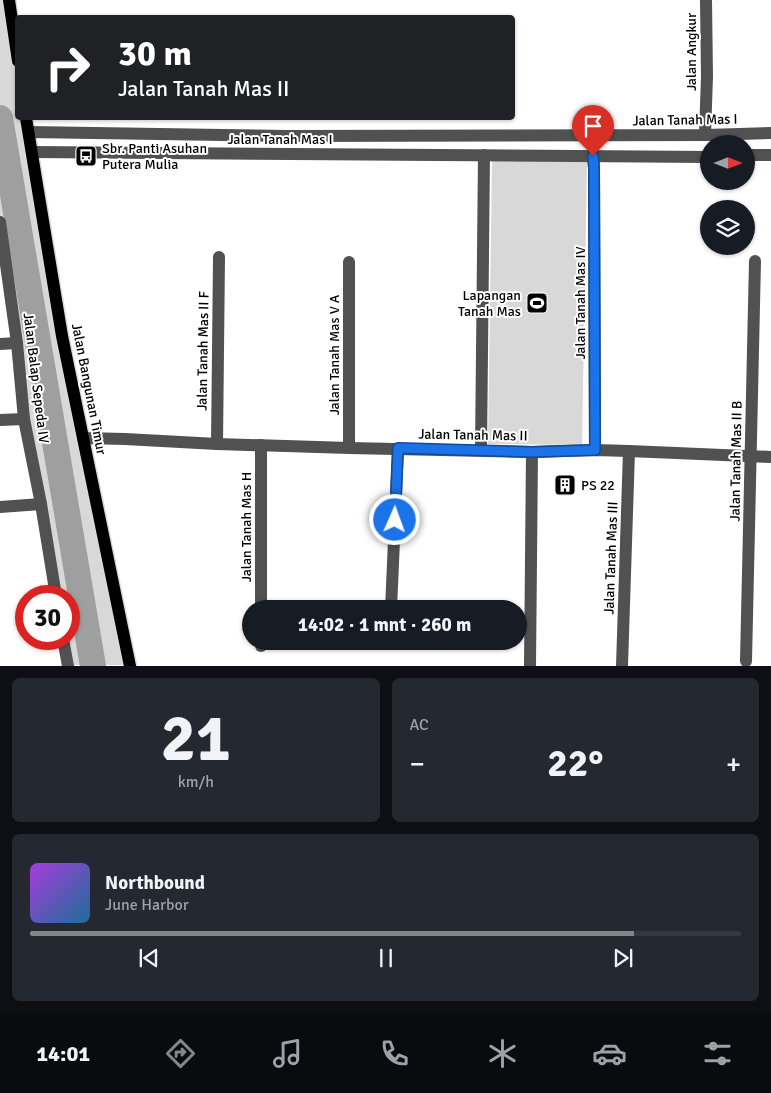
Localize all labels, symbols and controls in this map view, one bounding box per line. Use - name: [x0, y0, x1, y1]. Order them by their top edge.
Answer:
- street label: Jalan Angkur: [683, 12, 700, 91]
- text: 30 m: [118, 32, 192, 75]
- icon: right: [35, 35, 100, 100]
- text: Jalan Tanah Mas II: [118, 75, 290, 102]
- pin: [572, 105, 614, 156]
- street label: Jalan Tanah Mas I: [632, 111, 738, 129]
- icon: arrive: [579, 112, 607, 140]
- street label: Jalan Tanah Mas I: [227, 131, 333, 148]
- north arrow: [700, 135, 755, 190]
- map controls: [700, 135, 755, 255]
- place label: Sbr. Panti Asuhan Putera Mulia: [102, 140, 207, 173]
- bus stop icon: Sbr. Panti Asuhan Putera Mulia: [74, 144, 98, 168]
- button: layers: [700, 200, 755, 255]
- street label: Jalan Tanah Mas IV: [572, 246, 589, 360]
- place label: Lapangan Tanah Mas: [458, 287, 521, 320]
- street label: Jalan Tanah Mas II F: [193, 291, 213, 411]
- sports icon: Lapangan Tanah Mas: [525, 291, 549, 315]
- street label: Jalan Tanah Mas V A: [326, 294, 343, 415]
- street label: Jalan Balap Sepeda IV: [20, 312, 52, 444]
- street label: Jalan Bangunan Timur: [68, 322, 110, 457]
- street label: Jalan Tanah Mas II B: [726, 400, 746, 522]
- street label: Jalan Tanah Mas II: [418, 426, 528, 444]
- street label: Jalan Tanah Mas H: [238, 472, 255, 582]
- building icon: PS 22: [553, 473, 577, 497]
- place label: PS 22: [581, 477, 615, 494]
- position arrow: [368, 493, 420, 545]
- street label: Jalan Tanah Mas III: [601, 501, 621, 615]
- speed limit sign: 30: [15, 585, 80, 650]
- text: 14:02 · 1 mnt · 260 m: [298, 613, 471, 637]
- text: 21: [161, 699, 231, 779]
- text: AC: [410, 715, 429, 735]
- text: 22°: [547, 740, 603, 787]
- text: −: [410, 747, 425, 781]
- text: +: [726, 747, 741, 781]
- text: km/h: [178, 772, 214, 792]
- text: Northbound: [105, 871, 205, 895]
- text: June Harbor: [105, 895, 189, 915]
- icon: previous: [135, 944, 163, 972]
- icon: pause: [372, 944, 400, 972]
- icon: next: [609, 944, 637, 972]
- icon: directions: [163, 1036, 198, 1071]
- icon: music: [270, 1036, 305, 1071]
- icon: phone: [377, 1036, 412, 1071]
- icon: climate: [485, 1036, 520, 1071]
- icon: car: [592, 1036, 627, 1071]
- icon: filters: [700, 1036, 735, 1071]
- text: 14:01: [36, 1040, 90, 1067]

